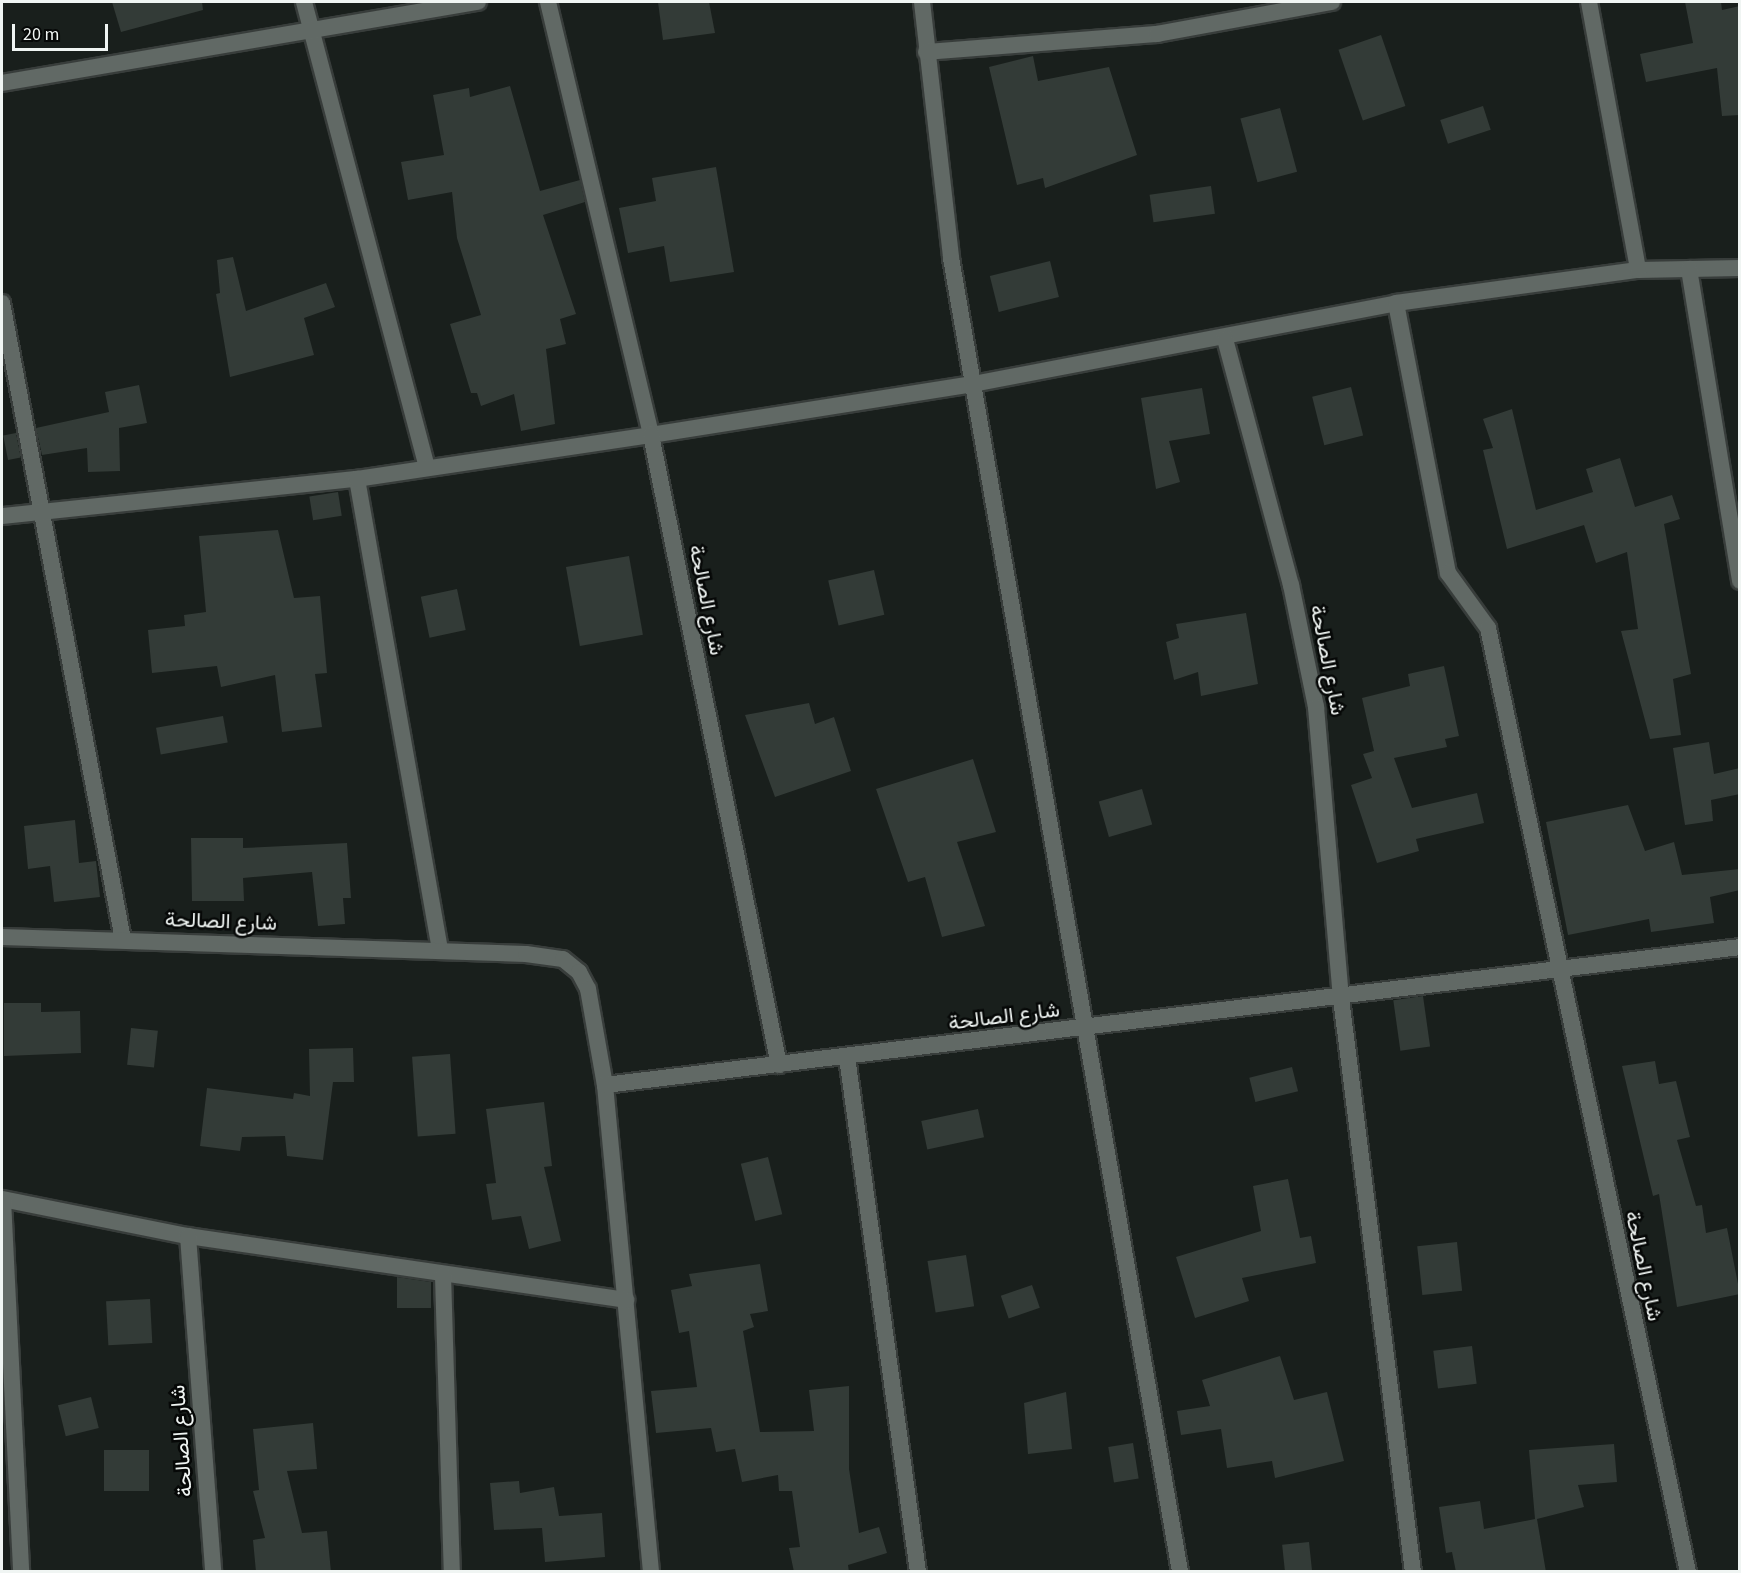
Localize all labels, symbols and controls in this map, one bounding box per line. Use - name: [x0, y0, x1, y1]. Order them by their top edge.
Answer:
- scale bar: [15, 12, 111, 50]
- text: 20 m: [23, 22, 59, 47]
- street label: شارع الصالحة: [684, 543, 730, 657]
- street label: شارع الصالحة: [1305, 603, 1351, 717]
- street label: شارع الصالحة: [165, 906, 277, 936]
- street label: شارع الصالحة: [947, 997, 1061, 1035]
- street label: شارع الصالحة: [1620, 1209, 1668, 1323]
- street label: شارع الصالحة: [165, 1384, 197, 1498]

